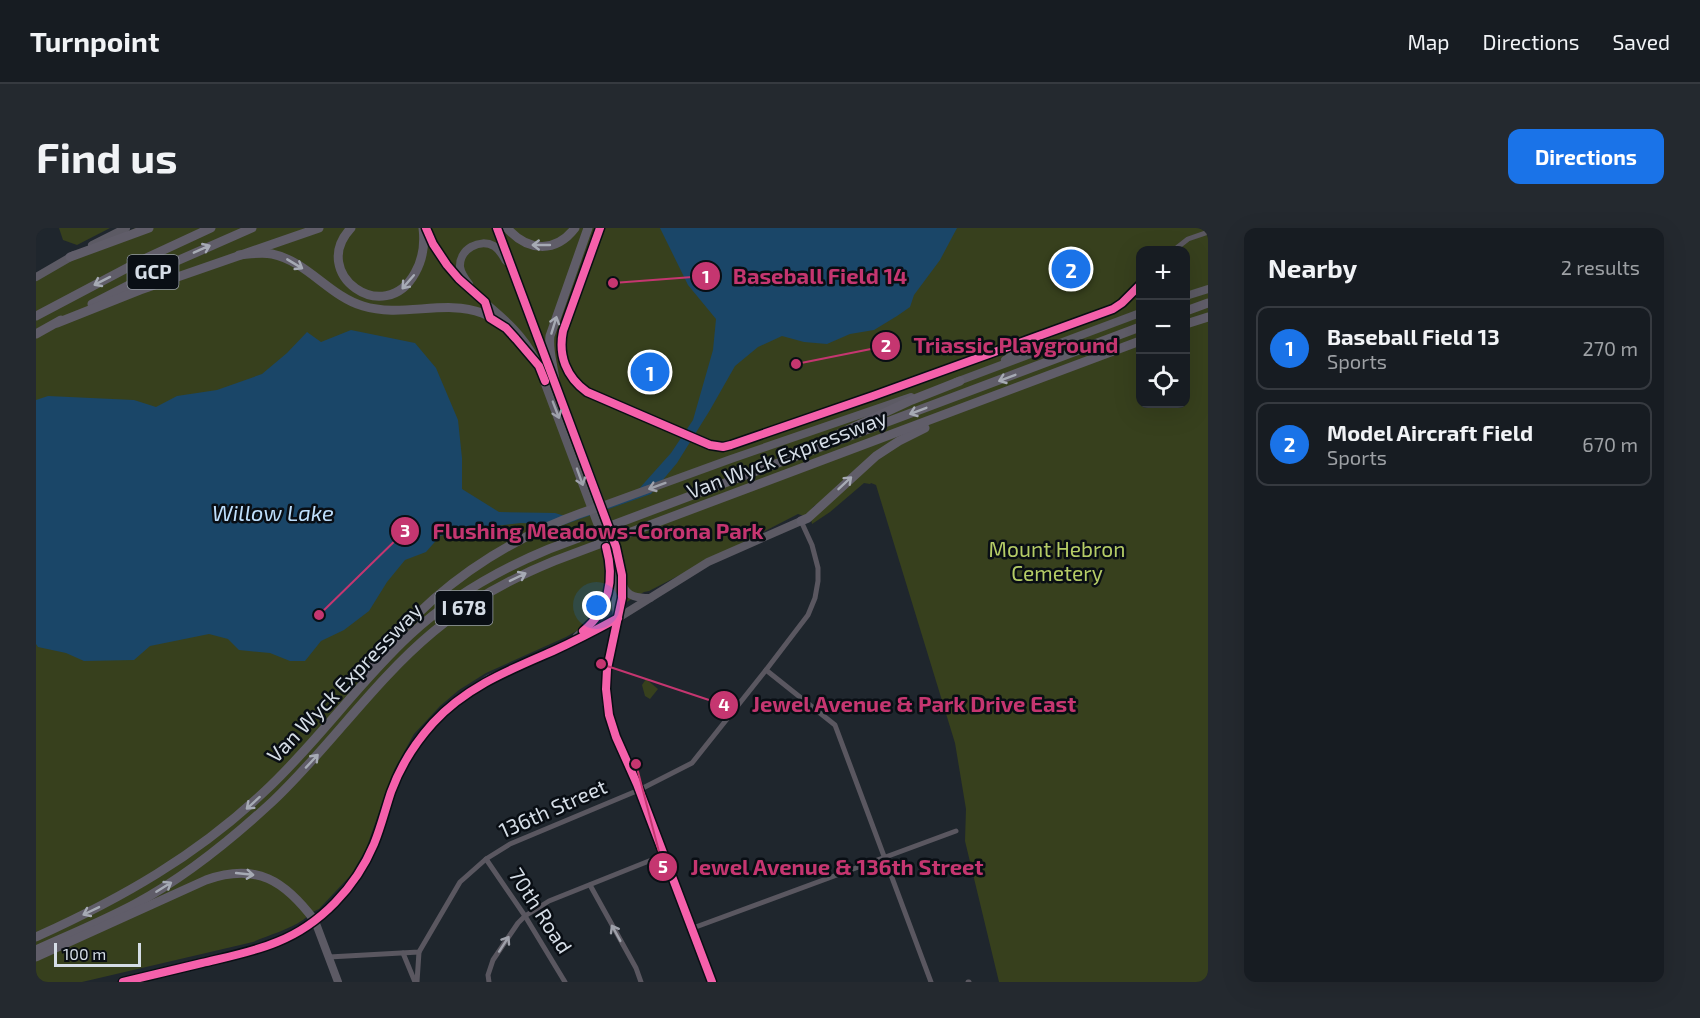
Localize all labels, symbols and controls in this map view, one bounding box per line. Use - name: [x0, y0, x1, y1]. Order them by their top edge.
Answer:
- text: Turnpoint: [30, 24, 159, 58]
- text: Map: [1407, 29, 1450, 54]
- text: Directions: [1483, 29, 1579, 54]
- text: Saved: [1612, 29, 1670, 54]
- button: Directions: [1508, 129, 1664, 184]
- text: Find us: [36, 131, 178, 181]
- one-way arrow: [532, 239, 551, 251]
- one-way arrow: [193, 243, 211, 254]
- pin: 2: [1052, 246, 1090, 291]
- map controls: [1136, 246, 1190, 408]
- button: +: [1136, 246, 1190, 300]
- text: Nearby: [1268, 252, 1357, 283]
- road number: GCP: [128, 255, 178, 289]
- text: 2 results: [1561, 255, 1640, 279]
- callout: Baseball Field 14: [691, 256, 919, 296]
- one-way arrow: [287, 258, 304, 271]
- text: Baseball Field 14: [733, 262, 907, 288]
- text: 1: [702, 265, 710, 287]
- one-way arrow: [401, 274, 415, 289]
- one-way arrow: [93, 276, 111, 287]
- button: −: [1136, 300, 1190, 354]
- one-way arrow: [549, 316, 560, 335]
- text: Baseball Field 13: [1327, 323, 1500, 349]
- callout: Triassic Playground: [871, 326, 1130, 366]
- text: Triassic Playground: [914, 331, 1118, 358]
- text: 2: [881, 334, 891, 356]
- text: 1: [1285, 336, 1294, 360]
- text: 270 m: [1582, 336, 1638, 360]
- text: Sports: [1327, 349, 1387, 373]
- pin: 1: [630, 350, 670, 394]
- button: locate: [1136, 354, 1190, 408]
- one-way arrow: [998, 373, 1017, 384]
- one-way arrow: [551, 400, 562, 419]
- street label: Van Wyck Expressway: [683, 404, 890, 503]
- one-way arrow: [910, 406, 928, 417]
- text: Model Aircraft Field: [1327, 419, 1533, 445]
- text: 2: [1284, 432, 1295, 456]
- text: 670 m: [1582, 432, 1638, 456]
- text: Sports: [1327, 445, 1387, 469]
- one-way arrow: [576, 467, 587, 485]
- one-way arrow: [837, 477, 852, 491]
- one-way arrow: [648, 482, 666, 493]
- water label: Willow Lake: [212, 499, 334, 525]
- callout: Flushing Meadows-Corona Park: [390, 511, 775, 551]
- text: Flushing Meadows-Corona Park: [432, 517, 764, 543]
- text: 3: [400, 519, 410, 541]
- park label: Mount Hebron Cemetery: [989, 536, 1125, 585]
- one-way arrow: [509, 570, 527, 582]
- road number: I 678: [436, 591, 492, 625]
- your location: [582, 591, 611, 620]
- street label: Van Wyck Expressway: [261, 597, 427, 767]
- callout: Jewel Avenue & Park Drive East: [709, 685, 1089, 725]
- text: Jewel Avenue & Park Drive East: [752, 690, 1076, 716]
- text: 4: [718, 693, 730, 715]
- one-way arrow: [305, 754, 319, 769]
- street label: 136th Street: [495, 773, 610, 842]
- one-way arrow: [246, 796, 261, 810]
- callout: Jewel Avenue & 136th Street: [648, 847, 996, 887]
- text: Jewel Avenue & 136th Street: [691, 853, 983, 879]
- text: 5: [658, 855, 668, 877]
- street label: 70th Road: [504, 863, 578, 958]
- one-way arrow: [234, 869, 254, 880]
- one-way arrow: [155, 880, 172, 893]
- one-way arrow: [83, 906, 101, 918]
- one-way arrow: [610, 925, 622, 942]
- one-way arrow: [498, 936, 510, 953]
- scale bar: [54, 940, 141, 968]
- text: 100 m: [63, 944, 106, 963]

